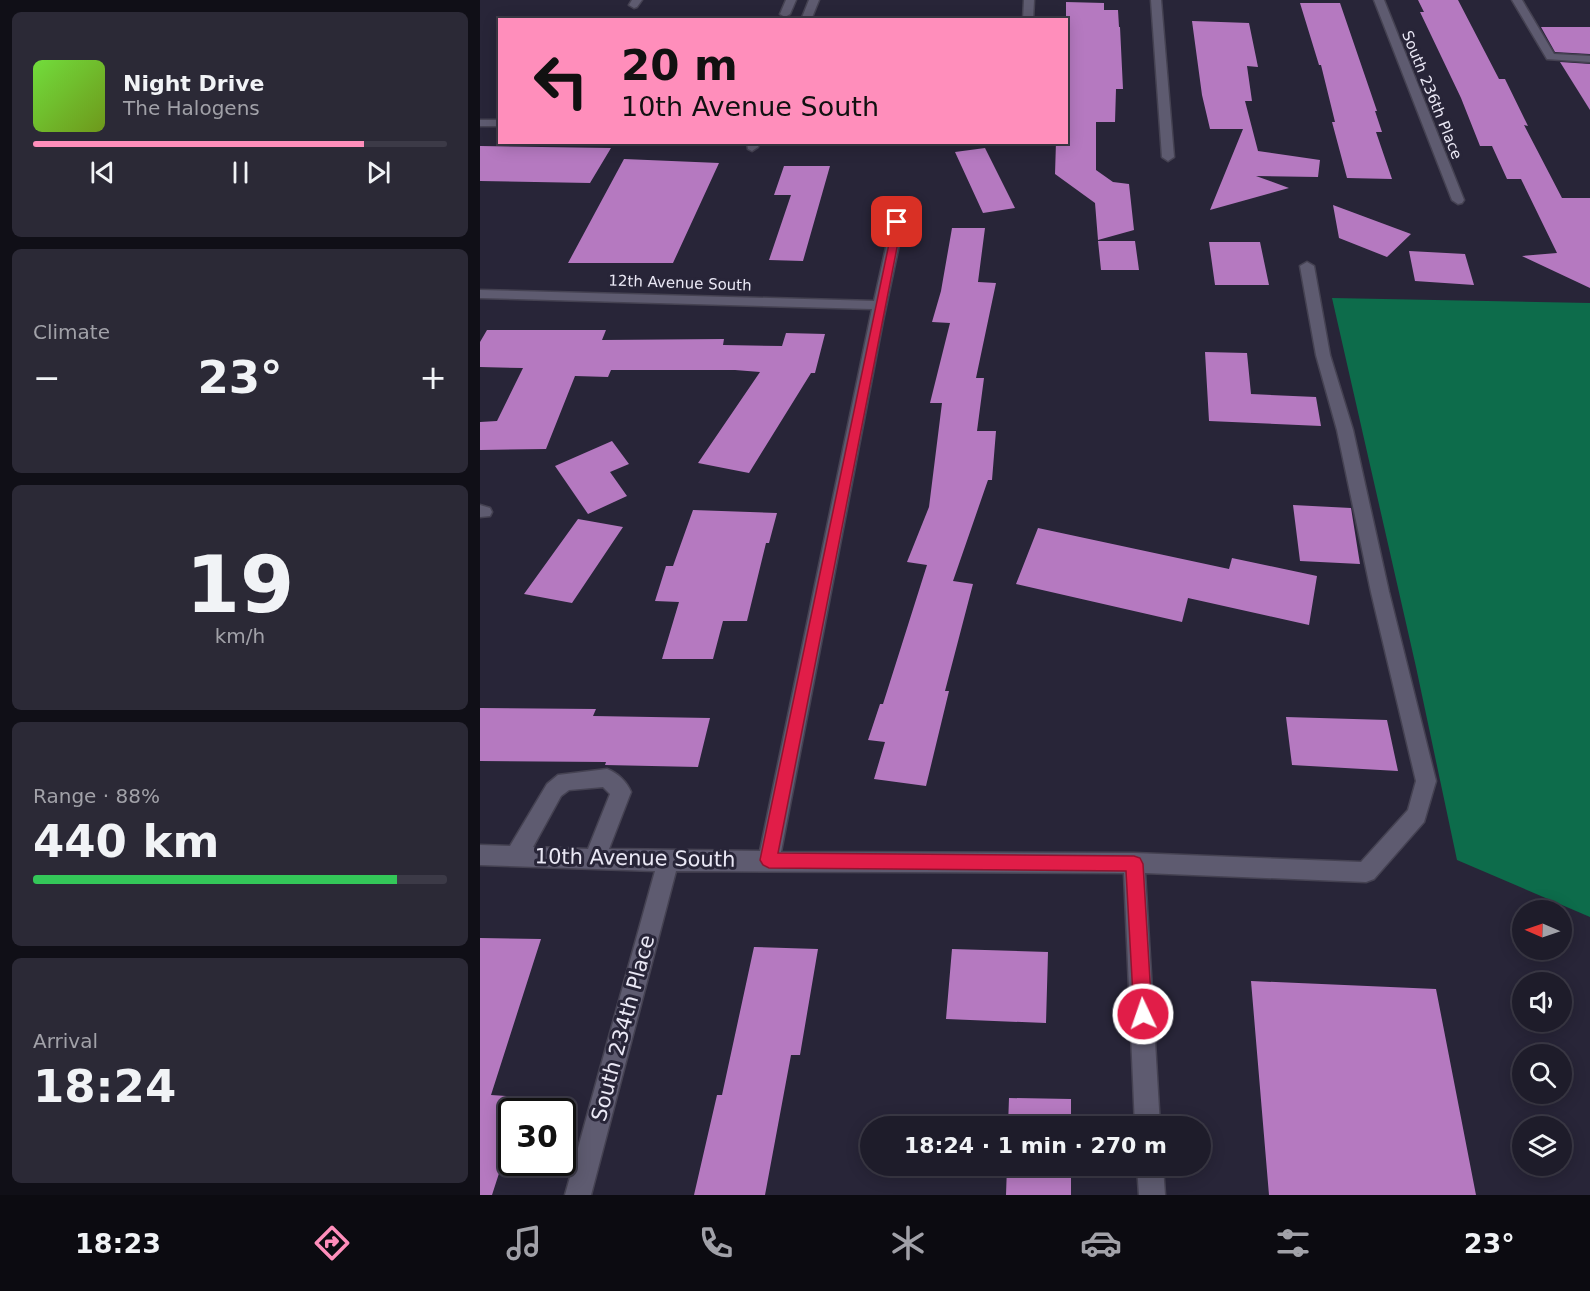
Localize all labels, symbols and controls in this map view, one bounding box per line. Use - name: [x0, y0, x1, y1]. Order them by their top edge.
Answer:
- street label: South 236th Place: [1398, 28, 1466, 162]
- text: 20 m: [621, 41, 738, 90]
- icon: left: [522, 42, 600, 120]
- text: Night Drive: [123, 71, 264, 96]
- text: 10th Avenue South: [621, 91, 879, 122]
- text: The Halogens: [123, 96, 260, 120]
- icon: previous: [86, 156, 119, 189]
- icon: pause: [224, 156, 257, 189]
- icon: next: [362, 156, 395, 189]
- pin: [871, 196, 922, 247]
- icon: arrive: [880, 205, 913, 238]
- street label: 12th Avenue South: [608, 272, 752, 294]
- text: Climate: [33, 320, 110, 344]
- text: 23°: [197, 351, 283, 404]
- text: −: [33, 358, 61, 397]
- text: +: [419, 358, 447, 397]
- text: 19: [186, 540, 294, 630]
- text: km/h: [215, 624, 265, 648]
- text: Range · 88%: [33, 784, 160, 808]
- text: 440 km: [33, 815, 219, 868]
- street label: 10th Avenue South: [534, 844, 736, 872]
- north arrow: [1512, 900, 1572, 960]
- map controls: [1512, 900, 1572, 1176]
- street label: South 234th Place: [587, 932, 659, 1124]
- button: sound: [1512, 972, 1572, 1032]
- position arrow: [1111, 982, 1175, 1046]
- text: Arrival: [33, 1029, 98, 1053]
- button: search: [1512, 1044, 1572, 1104]
- text: 18:24: [33, 1060, 176, 1113]
- speed limit sign: 30: [498, 1098, 576, 1176]
- button: layers: [1512, 1116, 1572, 1176]
- text: 18:24 · 1 min · 270 m: [904, 1133, 1167, 1158]
- icon: directions: [311, 1222, 353, 1264]
- icon: music: [503, 1222, 545, 1264]
- icon: phone: [695, 1222, 737, 1264]
- icon: climate: [887, 1222, 929, 1264]
- icon: car: [1080, 1222, 1122, 1264]
- icon: filters: [1272, 1222, 1314, 1264]
- text: 18:23: [75, 1228, 161, 1259]
- text: 23°: [1464, 1228, 1515, 1259]

